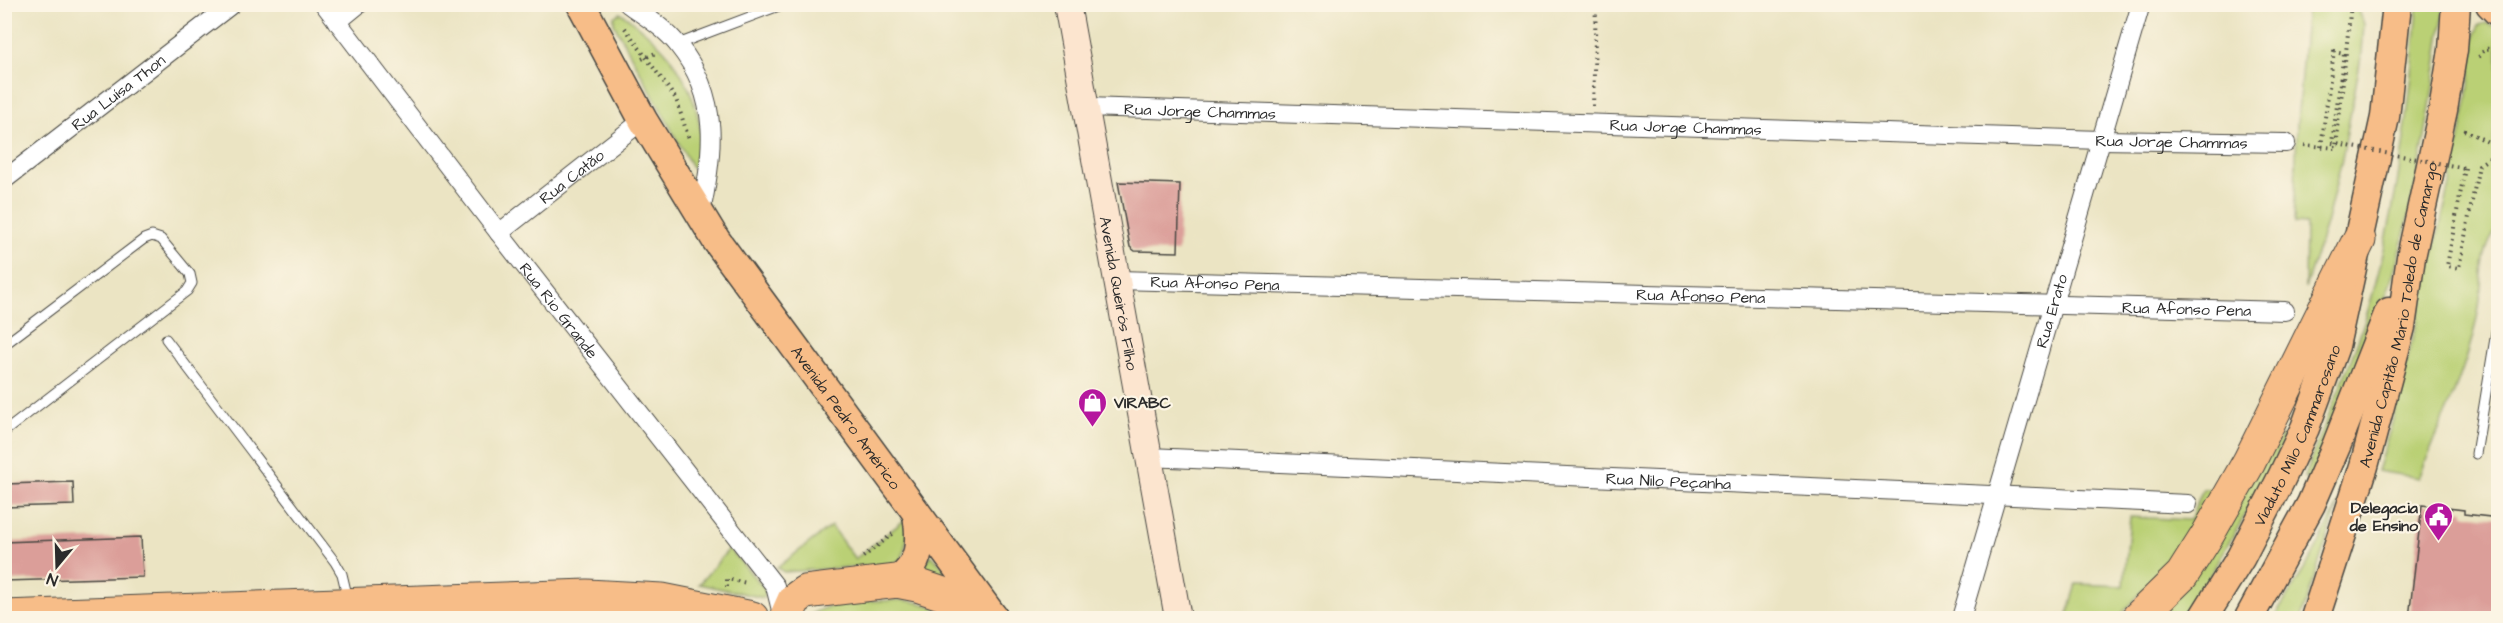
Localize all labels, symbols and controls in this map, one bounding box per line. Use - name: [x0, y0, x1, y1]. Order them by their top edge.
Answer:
- street label: Rua Luísa Thon: [67, 50, 170, 136]
- street label: Rua Jorge Chammas: [1124, 98, 1276, 125]
- street label: Rua Jorge Chammas: [1609, 114, 1762, 141]
- street label: Rua Jorge Chammas: [2095, 130, 2248, 154]
- street label: Rua Catão: [535, 145, 609, 209]
- street label: Avenida Capitão Mário Toledo de Camargo: [2354, 160, 2443, 470]
- street label: Avenida Queirós Filho: [1094, 215, 1143, 372]
- street label: Rua Rio Grande: [514, 258, 603, 363]
- street label: Rua Afonso Pena: [1150, 271, 1280, 296]
- street label: Rua Erato: [2031, 272, 2073, 351]
- street label: Rua Afonso Pena: [1636, 284, 1766, 309]
- street label: Rua Afonso Pena: [2122, 297, 2251, 322]
- street label: Avenida Pedro Américo: [785, 341, 906, 494]
- street label: Viaduto Milo Cammarosano: [2249, 342, 2347, 530]
- shop icon: VIRABC: [1077, 386, 1109, 428]
- place label: VIRABC: [1113, 392, 1171, 414]
- street label: Rua Nilo Peçanha: [1605, 468, 1732, 495]
- place label: Delegacia de Ensino: [2349, 497, 2419, 537]
- public building icon: Delegacia de Ensino: [2423, 500, 2455, 542]
- north arrow: [27, 536, 87, 596]
- text: N: [44, 567, 61, 591]

